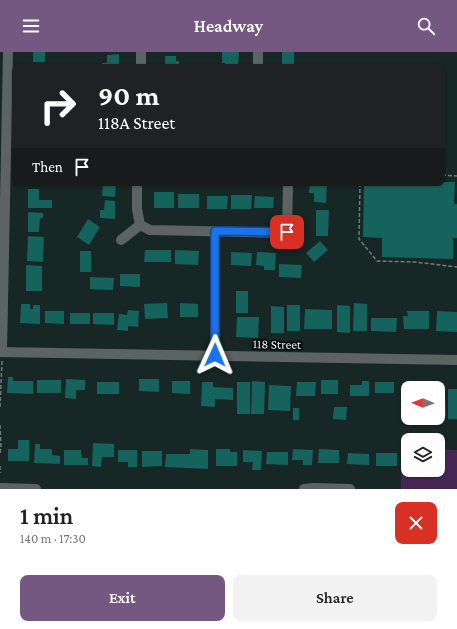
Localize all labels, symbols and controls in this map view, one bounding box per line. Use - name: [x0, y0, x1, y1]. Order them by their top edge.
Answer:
- icon: menu: [20, 15, 42, 37]
- icon: search: [415, 15, 437, 37]
- text: Headway: [194, 16, 263, 36]
- icon: right: [32, 80, 84, 132]
- text: 90 m: [98, 80, 159, 111]
- text: 118A Street: [98, 113, 175, 133]
- icon: arrive: [71, 156, 93, 178]
- text: Then: [32, 159, 63, 175]
- pin: [270, 215, 304, 249]
- icon: arrive: [276, 221, 298, 243]
- position arrow: [194, 334, 236, 376]
- street label: 118 Street: [253, 336, 302, 352]
- north arrow: [401, 381, 445, 425]
- map controls: [401, 381, 445, 477]
- button: layers: [401, 433, 445, 477]
- text: 1 min: [20, 502, 73, 529]
- button: close: [395, 502, 437, 544]
- text: 140 m · 17:30: [20, 531, 86, 546]
- button: Exit: [20, 575, 225, 621]
- button: Share: [233, 575, 437, 621]

